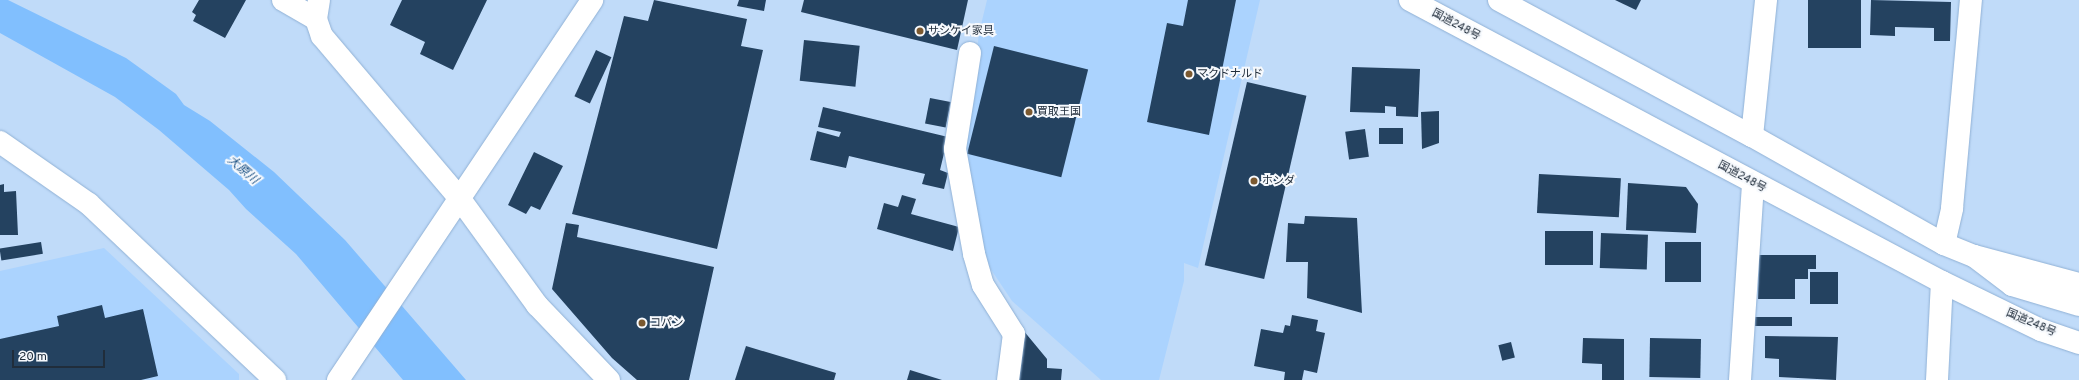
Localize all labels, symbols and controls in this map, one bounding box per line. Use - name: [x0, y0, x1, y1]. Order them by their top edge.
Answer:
- street label: 国道248号: [1429, 7, 1483, 43]
- place label: サシケイ家具: [928, 24, 994, 38]
- marker: サシケイ家具: [915, 26, 925, 36]
- place label: マクドナルド: [1197, 67, 1263, 81]
- marker: マクドナルド: [1184, 69, 1194, 79]
- place label: 買取王国: [1037, 105, 1081, 119]
- marker: 買取王国: [1024, 107, 1034, 117]
- water label: 大原川: [224, 154, 260, 188]
- street label: 国道248号: [1715, 159, 1769, 195]
- place label: ホンダ: [1262, 174, 1295, 188]
- marker: ホンダ: [1249, 176, 1259, 186]
- street label: 国道248号: [2004, 307, 2058, 339]
- place label: コパン: [650, 316, 683, 330]
- marker: コパン: [637, 318, 647, 328]
- scale bar: [14, 342, 107, 368]
- text: 20 m: [19, 349, 47, 365]

